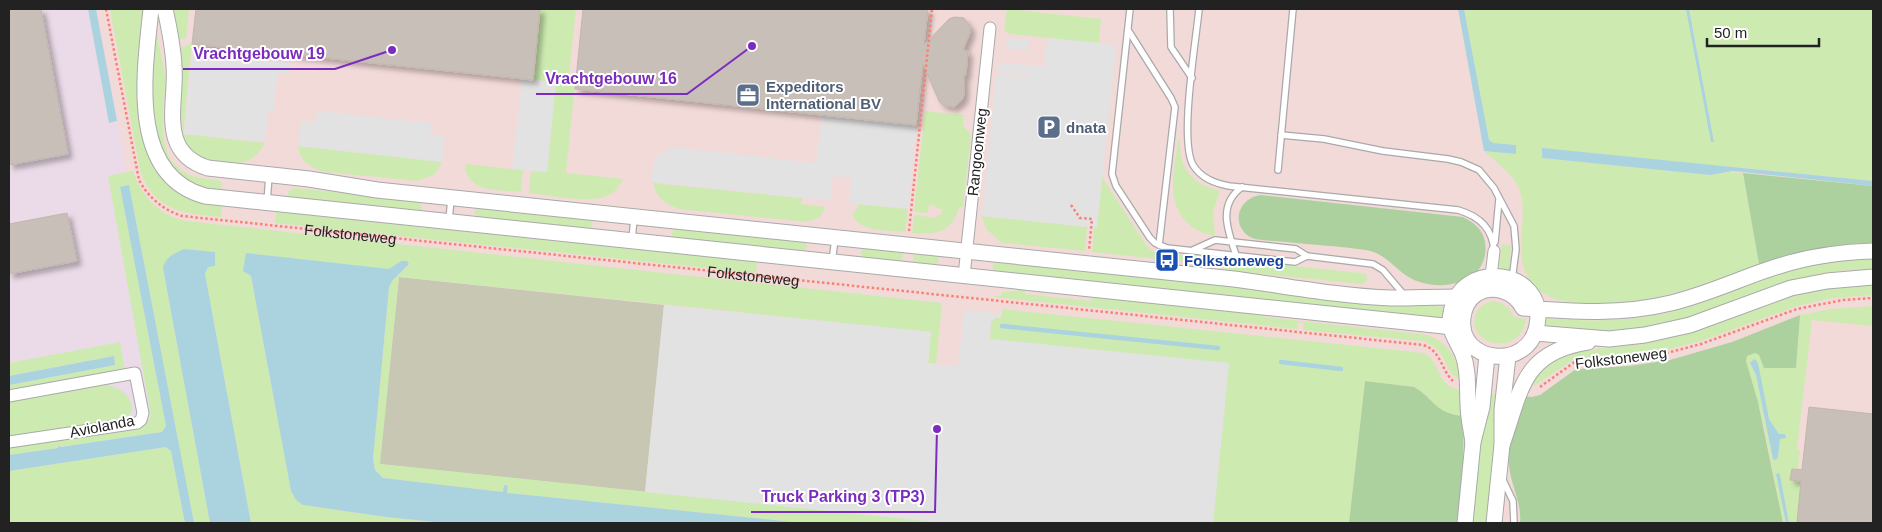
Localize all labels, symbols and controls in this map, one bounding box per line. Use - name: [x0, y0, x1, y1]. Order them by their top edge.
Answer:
- scale bar: [1707, 15, 1820, 47]
- text: 50 m: [1714, 24, 1747, 41]
- callout: Vrachtgebouw 19: [183, 38, 335, 69]
- text: Vrachtgebouw 19: [193, 45, 325, 62]
- callout: Vrachtgebouw 16: [536, 63, 687, 94]
- text: Vrachtgebouw 16: [545, 70, 677, 87]
- place label: Expeditors International BV: [766, 78, 881, 112]
- office icon: Expeditors International BV: [735, 82, 761, 108]
- street label: Rangoonweg: [964, 107, 990, 197]
- parking icon: dnata: [1036, 114, 1062, 140]
- place label: dnata: [1066, 119, 1107, 136]
- street label: Folkstoneweg: [304, 220, 397, 247]
- bus stop icon: Folkstoneweg: [1154, 247, 1180, 273]
- place label: Folkstoneweg: [1184, 252, 1284, 269]
- street label: Folkstoneweg: [706, 262, 800, 289]
- street label: Folkstoneweg: [1574, 344, 1668, 372]
- street label: Aviolanda: [68, 411, 136, 441]
- callout: Truck Parking 3 (TP3): [751, 481, 935, 512]
- text: Truck Parking 3 (TP3): [761, 488, 925, 505]

